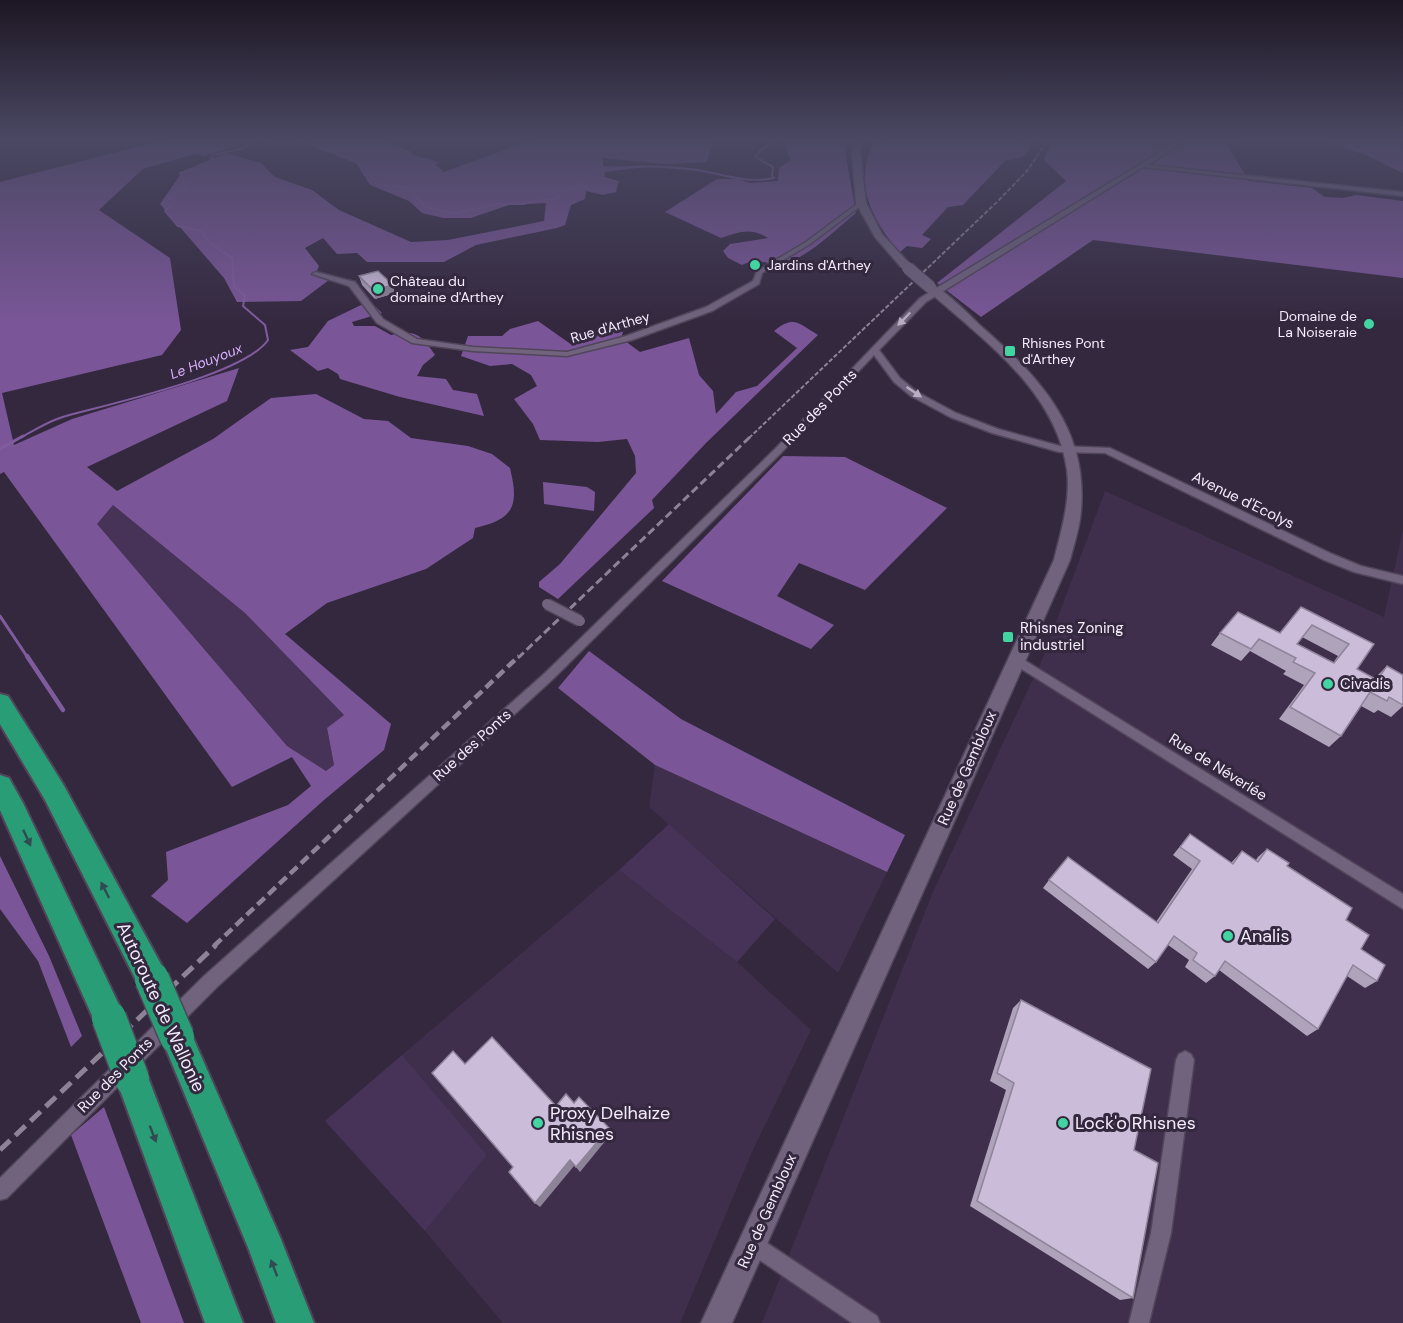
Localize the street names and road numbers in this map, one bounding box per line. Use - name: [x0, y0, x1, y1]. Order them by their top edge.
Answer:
- street label: Rue d'Arthey: [568, 307, 652, 347]
- street label: Rue des Ponts: [779, 365, 861, 449]
- street label: Avenue d'Ecolys: [1189, 467, 1297, 533]
- street label: Rue des Ponts: [429, 705, 515, 785]
- street label: Rue de Gembloux: [933, 707, 1001, 828]
- street label: Rue de Néverlée: [1165, 729, 1271, 805]
- street label: Autoroute de Wallonie: [111, 918, 211, 1096]
- street label: Rue des Ponts: [73, 1033, 157, 1117]
- street label: Rue de Gembloux: [733, 1150, 801, 1271]

